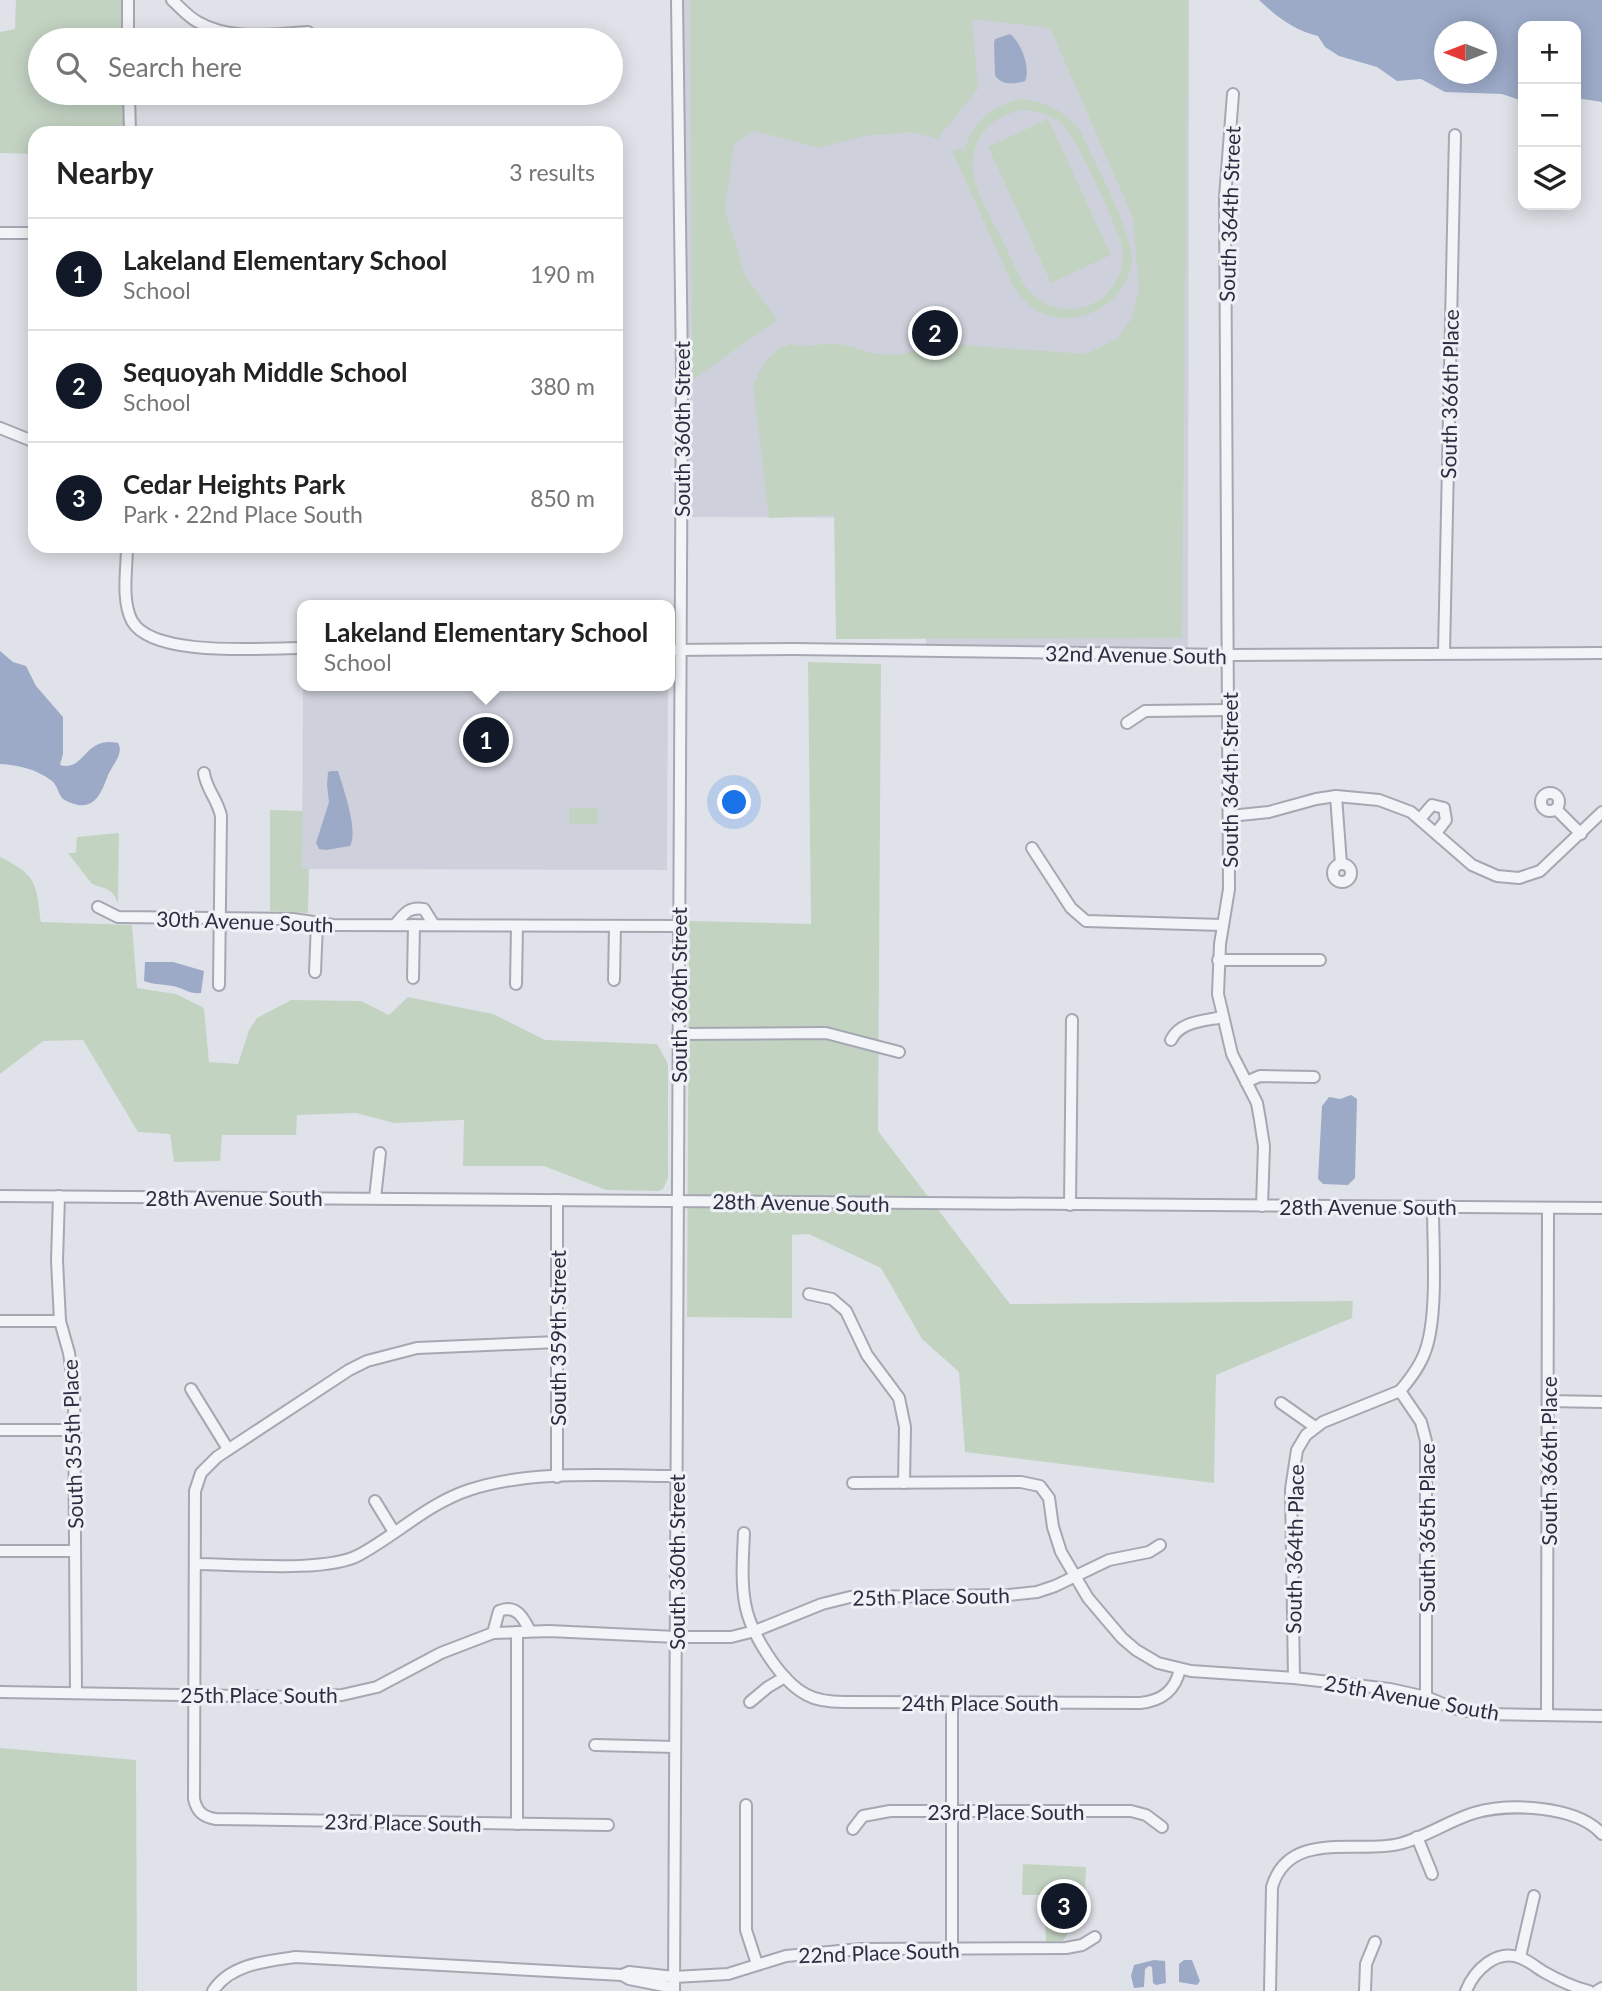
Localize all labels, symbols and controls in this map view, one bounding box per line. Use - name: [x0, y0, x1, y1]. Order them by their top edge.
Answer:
- north arrow: [1434, 21, 1497, 84]
- map controls: [1518, 21, 1581, 210]
- button: +: [1518, 21, 1581, 84]
- search box: [28, 28, 623, 105]
- icon: search: [52, 48, 90, 86]
- text: Search here: [108, 51, 242, 83]
- button: −: [1518, 84, 1581, 147]
- street label: South 364th Street: [1213, 125, 1245, 302]
- button: layers: [1518, 147, 1581, 210]
- text: Nearby: [56, 154, 154, 190]
- text: 3 results: [509, 158, 595, 186]
- text: Lakeland Elementary School: [123, 244, 447, 276]
- text: 1: [72, 260, 86, 288]
- text: 190 m: [530, 260, 595, 288]
- text: School: [123, 276, 191, 304]
- pin: 2: [912, 307, 958, 359]
- street label: South 366th Place: [1435, 309, 1463, 479]
- street label: South 360th Street: [669, 341, 694, 517]
- text: Sequoyah Middle School: [123, 356, 408, 388]
- text: 2: [72, 372, 86, 400]
- text: 380 m: [530, 372, 595, 400]
- text: School: [123, 388, 191, 416]
- text: Cedar Heights Park: [123, 468, 345, 500]
- text: 3: [72, 484, 86, 512]
- text: 850 m: [530, 484, 595, 512]
- text: Park · 22nd Place South: [123, 500, 363, 528]
- popup: [297, 600, 675, 691]
- text: Lakeland Elementary School: [324, 616, 648, 648]
- street label: 32nd Avenue South: [1045, 640, 1227, 668]
- text: School: [324, 648, 392, 676]
- street label: South 364th Street: [1217, 692, 1242, 868]
- pin: 1: [463, 714, 509, 766]
- your location: [717, 785, 751, 819]
- street label: 30th Avenue South: [156, 905, 334, 937]
- street label: South 360th Street: [666, 907, 691, 1083]
- street label: 28th Avenue South: [145, 1185, 323, 1210]
- street label: 28th Avenue South: [712, 1188, 890, 1216]
- street label: 28th Avenue South: [1279, 1194, 1457, 1219]
- street label: South 359th Street: [545, 1250, 570, 1426]
- street label: South 355th Place: [57, 1359, 87, 1529]
- street label: South 366th Place: [1536, 1376, 1561, 1546]
- street label: South 365th Place: [1414, 1443, 1439, 1613]
- street label: South 364th Place: [1280, 1464, 1308, 1634]
- street label: South 360th Street: [664, 1474, 689, 1650]
- street label: 25th Place South: [852, 1582, 1010, 1610]
- street label: 25th Avenue South: [1322, 1669, 1502, 1725]
- street label: 25th Place South: [180, 1682, 338, 1707]
- street label: 24th Place South: [901, 1690, 1059, 1715]
- street label: 23rd Place South: [927, 1799, 1085, 1824]
- street label: 23rd Place South: [324, 1808, 482, 1836]
- pin: 3: [1041, 1880, 1087, 1932]
- street label: 22nd Place South: [798, 1937, 960, 1967]

